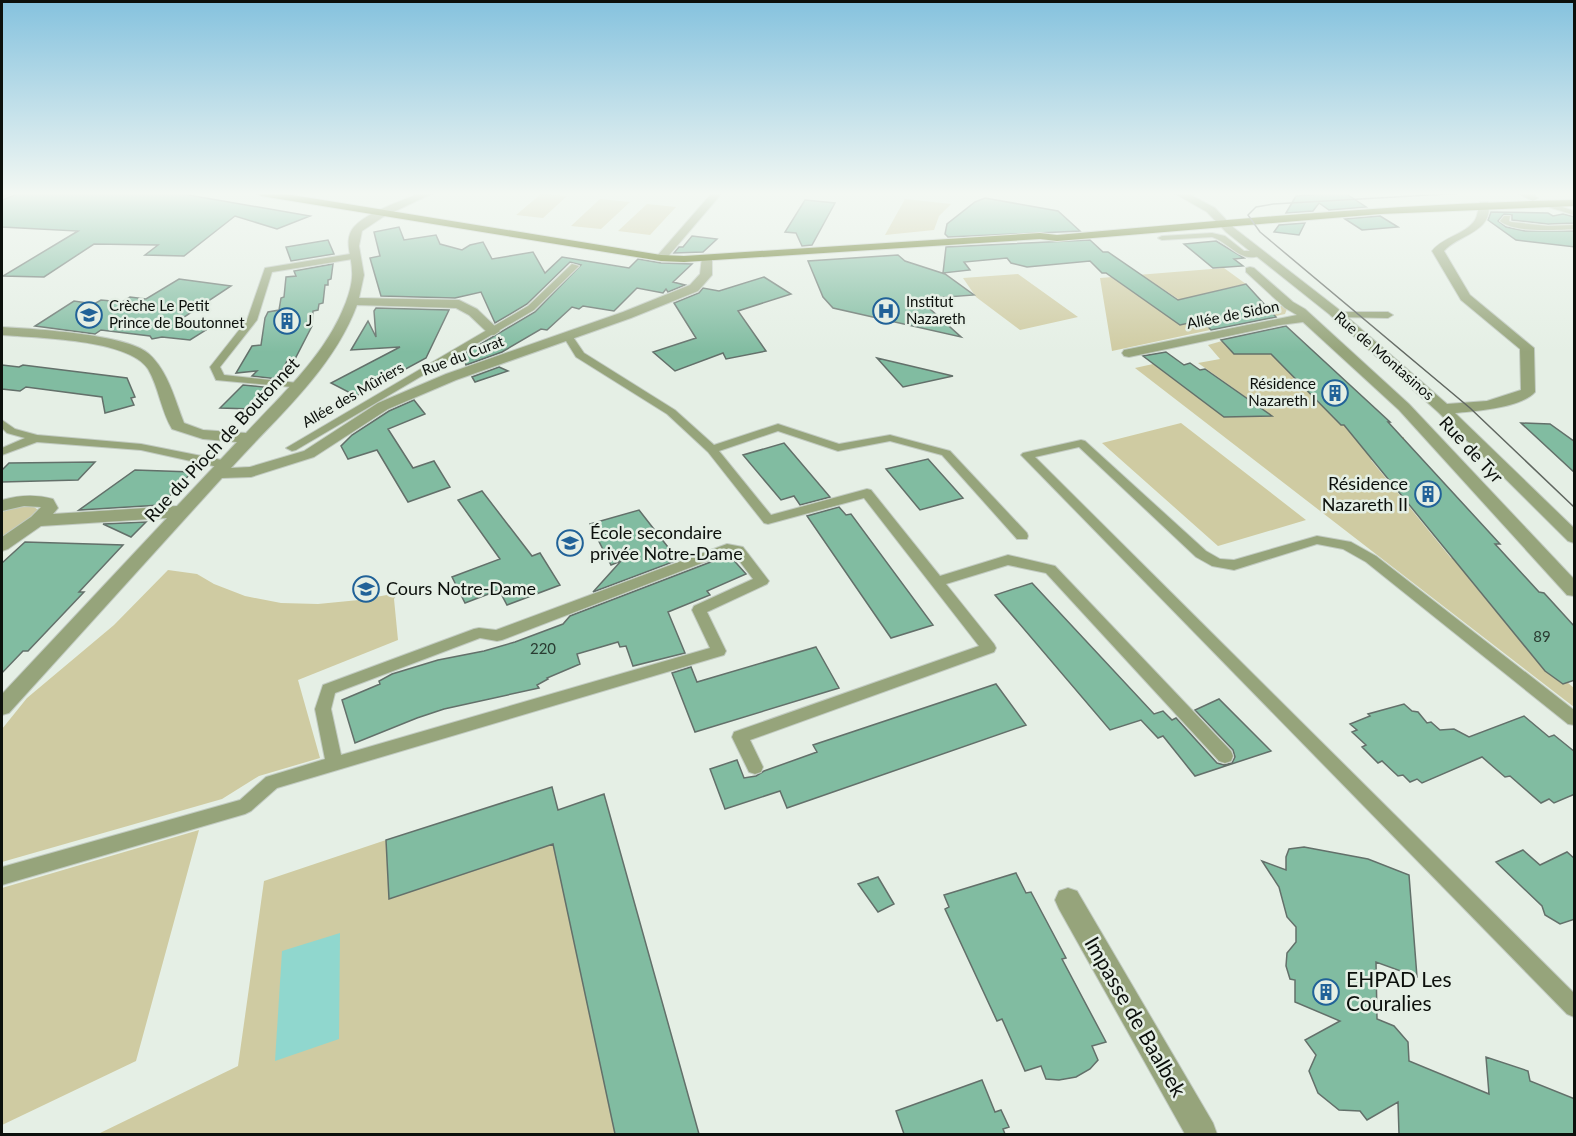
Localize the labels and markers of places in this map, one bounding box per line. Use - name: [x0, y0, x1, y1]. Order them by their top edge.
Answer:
- place label: Institut Nazareth: [906, 292, 966, 327]
- place label: Crèche Le Petit Prince de Boutonnet: [109, 296, 245, 331]
- hospital icon: Institut Nazareth: [871, 296, 901, 326]
- school or university icon: Crèche Le Petit Prince de Boutonnet: [74, 300, 104, 330]
- building icon: J: [272, 306, 302, 336]
- place label: J: [306, 311, 312, 329]
- place label: Résidence Nazareth I: [1248, 374, 1316, 409]
- building icon: Résidence Nazareth I: [1320, 378, 1350, 408]
- place label: Résidence Nazareth II: [1322, 472, 1408, 515]
- building icon: Résidence Nazareth II: [1413, 479, 1443, 509]
- place label: École secondaire privée Notre-Dame: [590, 521, 743, 564]
- school or university icon: École secondaire privée Notre-Dame: [555, 528, 585, 558]
- school or university icon: Cours Notre-Dame: [351, 574, 381, 604]
- place label: Cours Notre-Dame: [386, 577, 536, 599]
- place label: EHPAD Les Couralies: [1346, 966, 1451, 1015]
- building icon: EHPAD Les Couralies: [1311, 977, 1341, 1007]

